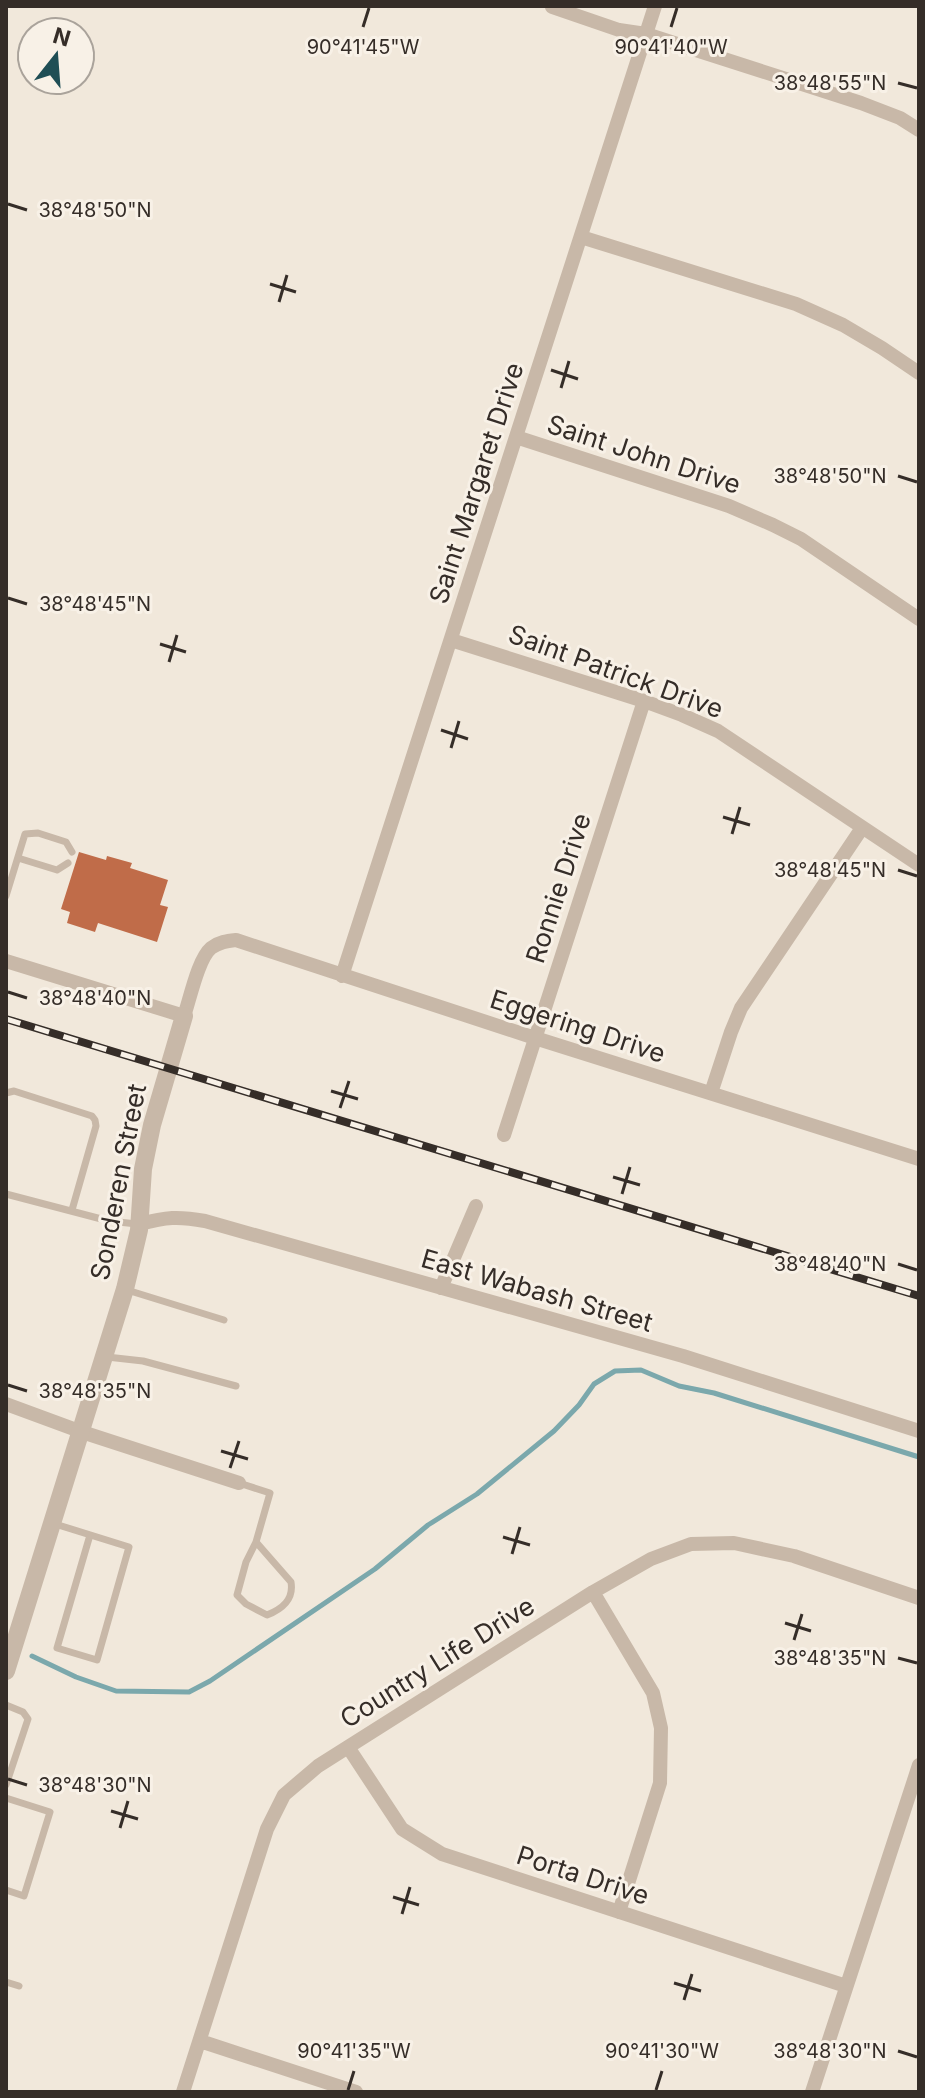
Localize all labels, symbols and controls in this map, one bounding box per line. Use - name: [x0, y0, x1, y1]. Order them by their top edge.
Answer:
- north arrow: [16, 16, 96, 96]
- text: N: [50, 22, 74, 52]
- text: 90°41'45"W: [307, 35, 420, 59]
- text: 90°41'40"W: [614, 35, 728, 59]
- text: 38°48'55"N: [774, 71, 886, 95]
- text: 38°48'50"N: [38, 198, 152, 222]
- street label: Saint Margaret Drive: [422, 359, 530, 607]
- street label: Saint John Drive: [543, 408, 745, 500]
- text: 38°48'50"N: [773, 464, 887, 488]
- text: 38°48'45"N: [39, 592, 151, 616]
- street label: Saint Patrick Drive: [505, 618, 727, 724]
- street label: Ronnie Drive: [519, 809, 597, 967]
- text: 38°48'45"N: [774, 858, 886, 882]
- street label: Eggering Drive: [487, 983, 669, 1069]
- text: 38°48'40"N: [39, 986, 151, 1010]
- street label: Sonderen Street: [84, 1081, 152, 1283]
- street label: East Wabash Street: [418, 1242, 656, 1338]
- text: 38°48'40"N: [774, 1252, 886, 1276]
- text: 38°48'35"N: [39, 1379, 151, 1403]
- street label: Country Life Drive: [334, 1590, 540, 1734]
- text: 38°48'35"N: [774, 1646, 886, 1670]
- text: 38°48'30"N: [38, 1773, 152, 1797]
- street label: Porta Drive: [513, 1839, 653, 1911]
- text: 90°41'35"W: [297, 2039, 411, 2063]
- text: 90°41'30"W: [605, 2039, 719, 2063]
- text: 38°48'30"N: [773, 2039, 887, 2063]

